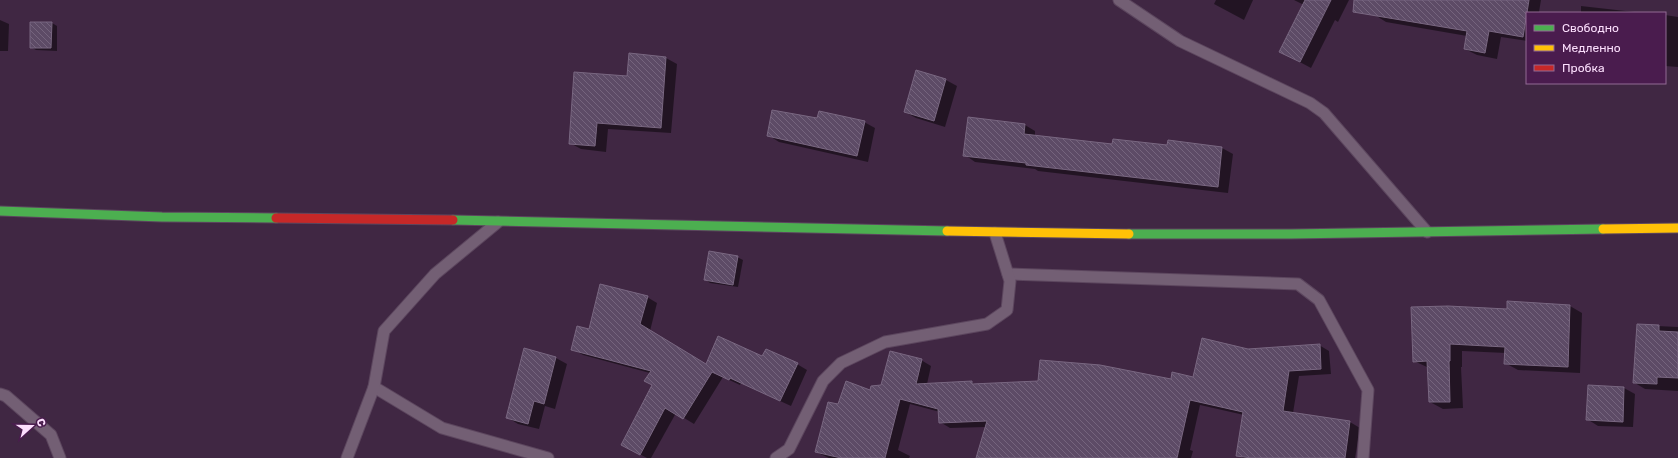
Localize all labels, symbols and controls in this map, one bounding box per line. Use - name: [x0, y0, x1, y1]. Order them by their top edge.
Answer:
- legend: [1526, 12, 1666, 84]
- text: Свободно: [1562, 21, 1619, 35]
- text: Медленно: [1562, 41, 1621, 55]
- text: Пробка: [1562, 61, 1605, 75]
- north arrow: [12, 406, 52, 446]
- text: С: [33, 417, 48, 429]

